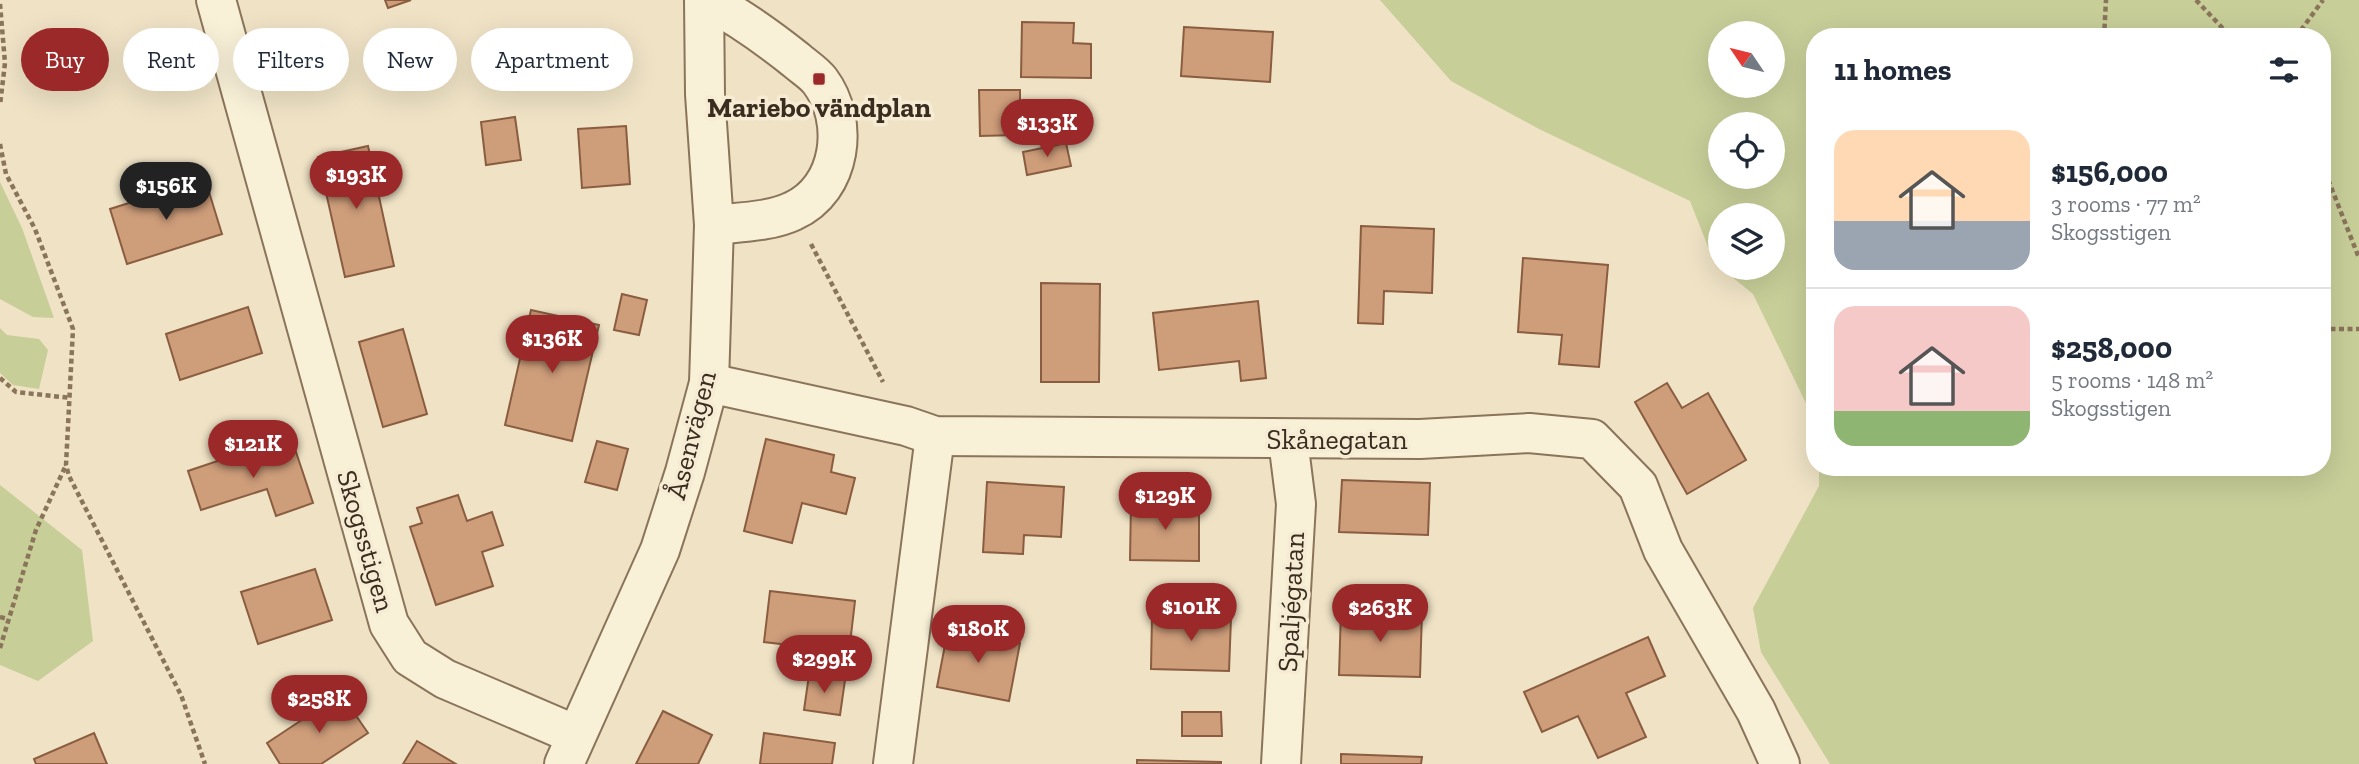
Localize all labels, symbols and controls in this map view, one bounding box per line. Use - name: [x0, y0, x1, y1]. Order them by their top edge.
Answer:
- north arrow: [1708, 21, 1785, 98]
- map controls: [1708, 21, 1785, 280]
- chip: Buy: [21, 28, 109, 91]
- chip: Rent: [123, 28, 219, 91]
- chip: Filters: [233, 28, 349, 91]
- chip: New: [363, 28, 457, 91]
- chip: Apartment: [471, 28, 633, 91]
- icon: filters: [2265, 51, 2303, 89]
- text: 11 homes: [1834, 52, 1952, 88]
- marker: Mariebo vändplan: [811, 71, 827, 87]
- place label: Mariebo vändplan: [707, 91, 931, 124]
- pin: $133K: [998, 100, 1096, 159]
- text: $133K: [1017, 108, 1077, 136]
- button: locate: [1708, 112, 1785, 189]
- pin: $193K: [307, 152, 405, 211]
- text: $156,000: [2051, 154, 2168, 190]
- icon: home: [1890, 158, 1974, 242]
- text: $193K: [326, 160, 386, 188]
- pin: $156K: [117, 162, 215, 222]
- text: $156K: [136, 171, 196, 199]
- text: 3 rooms · 77 m²: [2051, 190, 2201, 218]
- button: layers: [1708, 203, 1785, 280]
- text: Skogsstigen: [2051, 218, 2171, 246]
- pin: $136K: [503, 316, 601, 375]
- text: $136K: [522, 324, 582, 352]
- text: $258,000: [2051, 330, 2172, 366]
- icon: home: [1890, 334, 1974, 418]
- text: 5 rooms · 148 m²: [2051, 366, 2213, 394]
- street label: Åsenvägen: [659, 367, 723, 503]
- text: Skogsstigen: [2051, 394, 2171, 422]
- pin: $121K: [204, 420, 302, 480]
- street label: Skånegatan: [1266, 423, 1408, 456]
- text: $121K: [224, 429, 282, 457]
- street label: Skogsstigen: [330, 466, 402, 616]
- pin: $129K: [1116, 472, 1214, 532]
- text: $129K: [1135, 481, 1195, 509]
- street label: Spaljégatan: [1271, 531, 1311, 673]
- pin: $101K: [1142, 584, 1240, 643]
- pin: $263K: [1331, 584, 1429, 644]
- text: $101K: [1162, 592, 1220, 620]
- text: $263K: [1348, 593, 1412, 621]
- pin: $180K: [929, 606, 1027, 665]
- text: $180K: [947, 614, 1009, 642]
- pin: $299K: [775, 636, 873, 695]
- text: $299K: [792, 644, 856, 672]
- pin: $258K: [270, 676, 368, 735]
- text: $258K: [287, 684, 351, 712]

